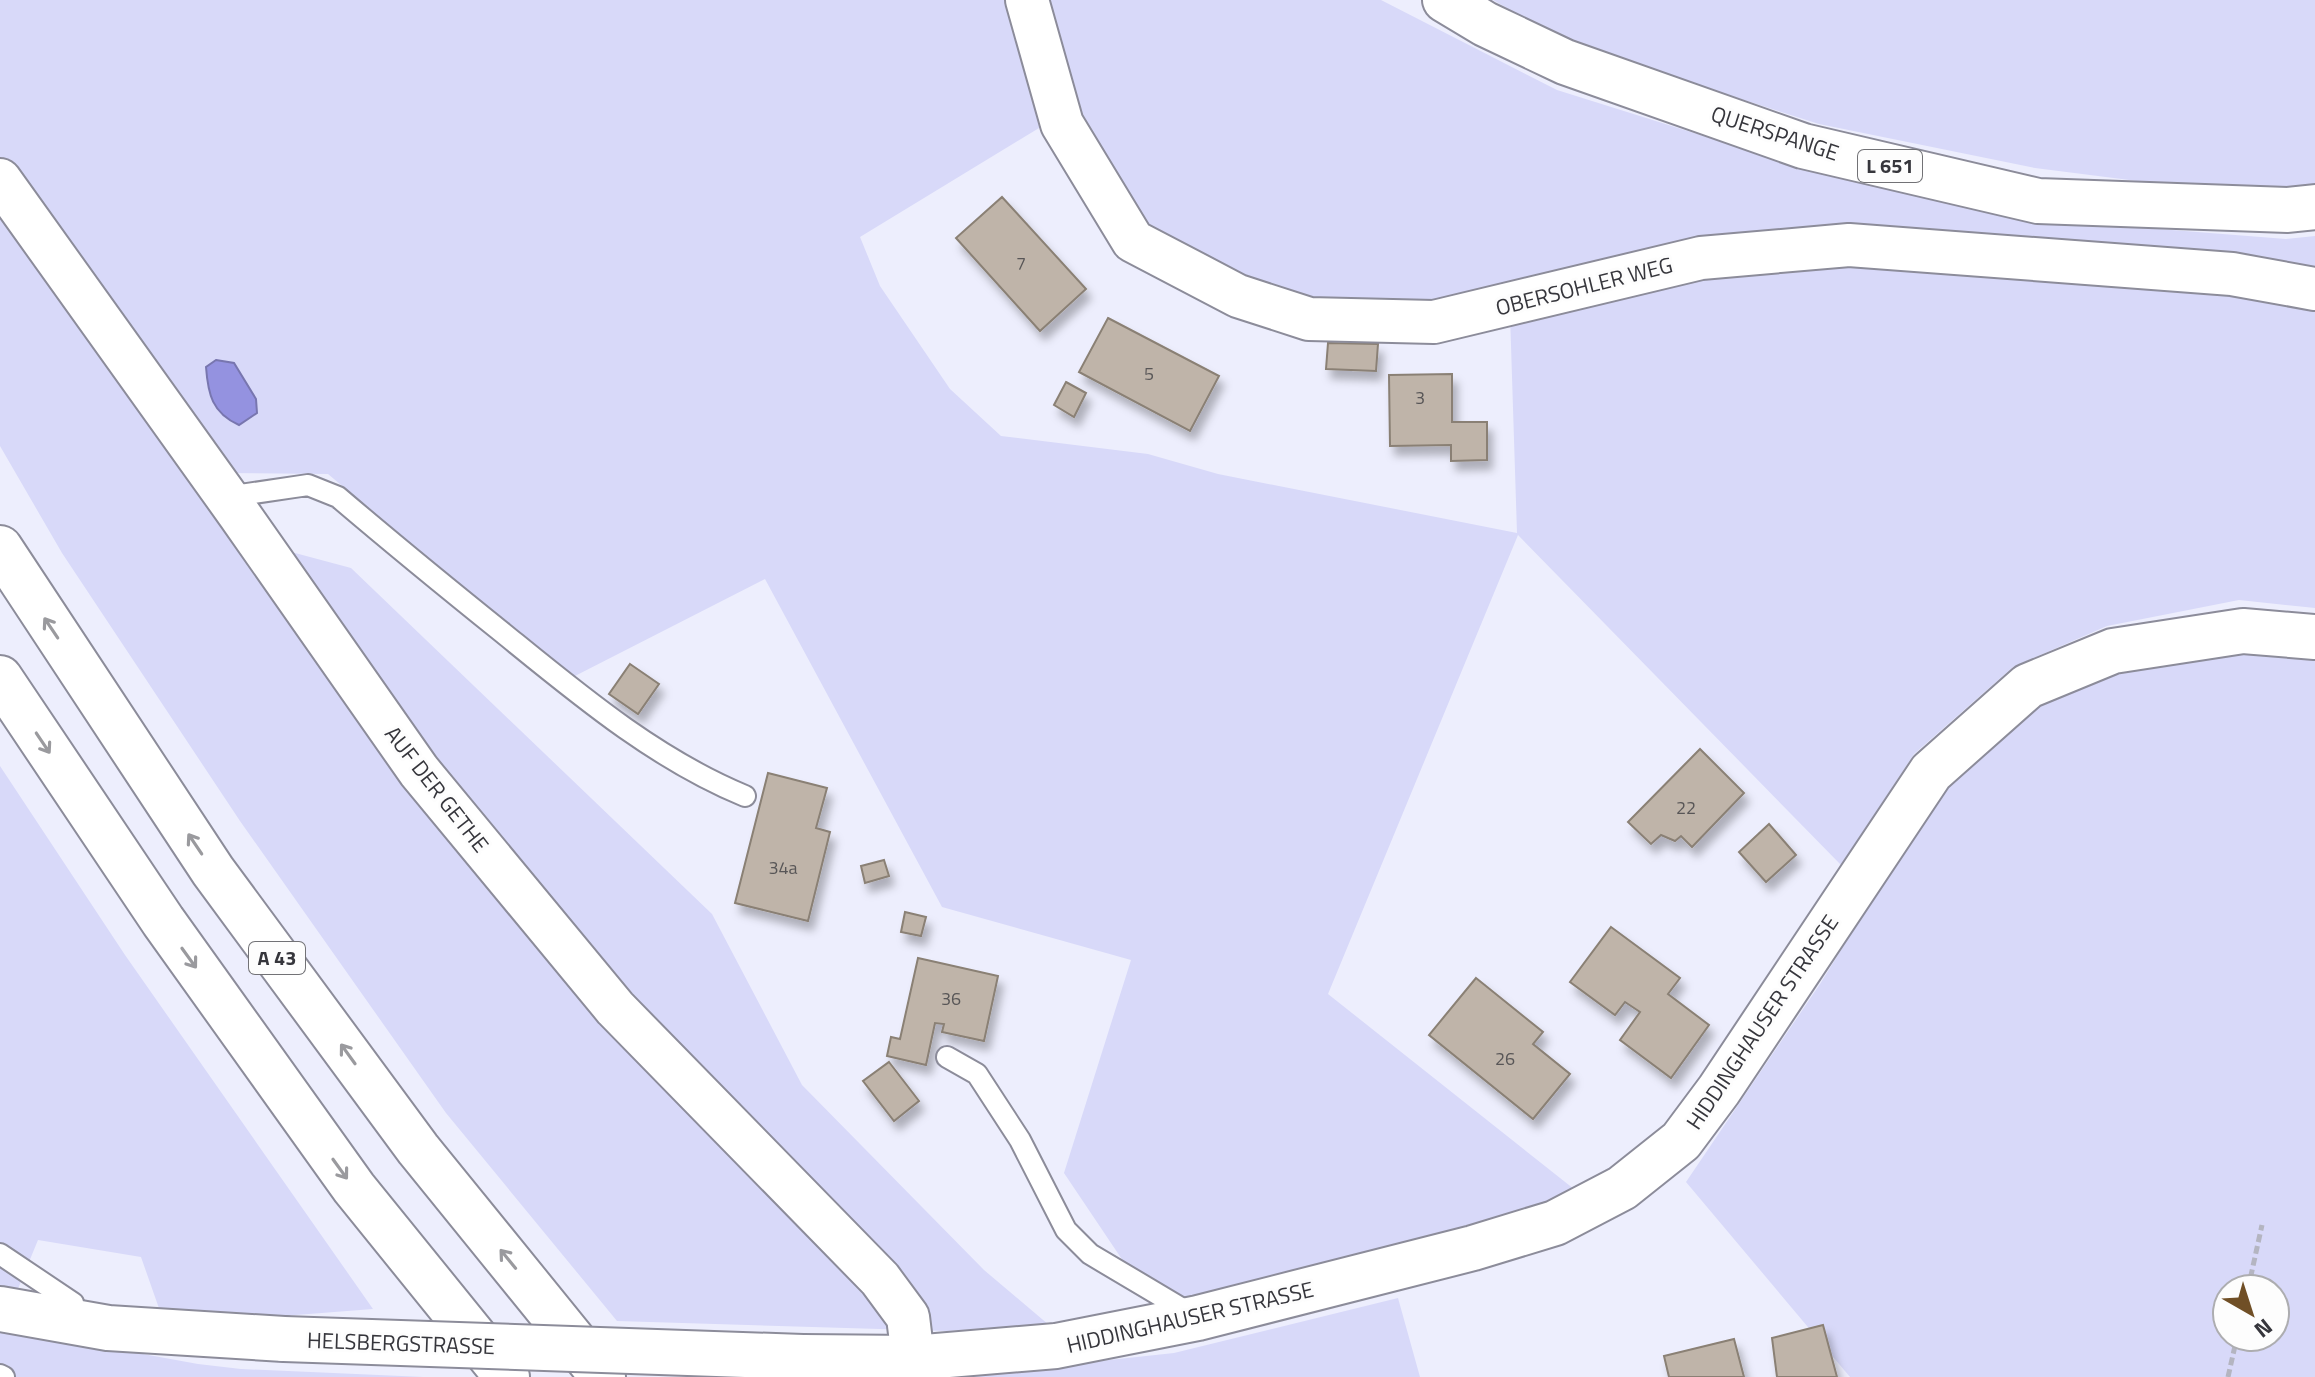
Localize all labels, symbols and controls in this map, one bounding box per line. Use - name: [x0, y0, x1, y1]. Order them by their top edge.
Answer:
- street label: QUERSPANGE: [1707, 96, 1843, 170]
- road number: L 651: [1858, 150, 1922, 182]
- street label: OBERSOHLER WEG: [1492, 248, 1676, 324]
- house number: 7: [1016, 250, 1026, 277]
- house number: 5: [1144, 360, 1154, 387]
- house number: 3: [1415, 384, 1425, 411]
- one-way arrow: [43, 617, 59, 640]
- street label: AUF DER GETHE: [377, 718, 497, 860]
- one-way arrow: [35, 731, 52, 753]
- house number: 22: [1676, 794, 1696, 821]
- one-way arrow: [187, 834, 203, 856]
- house number: 34a: [768, 854, 798, 881]
- street label: HIDDINGHAUSER STRASSE: [1677, 908, 1847, 1136]
- road number: A 43: [249, 942, 305, 974]
- one-way arrow: [180, 947, 197, 968]
- house number: 36: [941, 985, 961, 1012]
- one-way arrow: [340, 1044, 356, 1066]
- house number: 26: [1495, 1045, 1515, 1072]
- one-way arrow: [332, 1158, 349, 1180]
- one-way arrow: [499, 1250, 517, 1270]
- street label: HIDDINGHAUSER STRASSE: [1063, 1272, 1317, 1362]
- north arrow: [2211, 1273, 2291, 1353]
- text: N: [2247, 1311, 2280, 1347]
- street label: HELSBERGSTRASSE: [306, 1323, 496, 1363]

